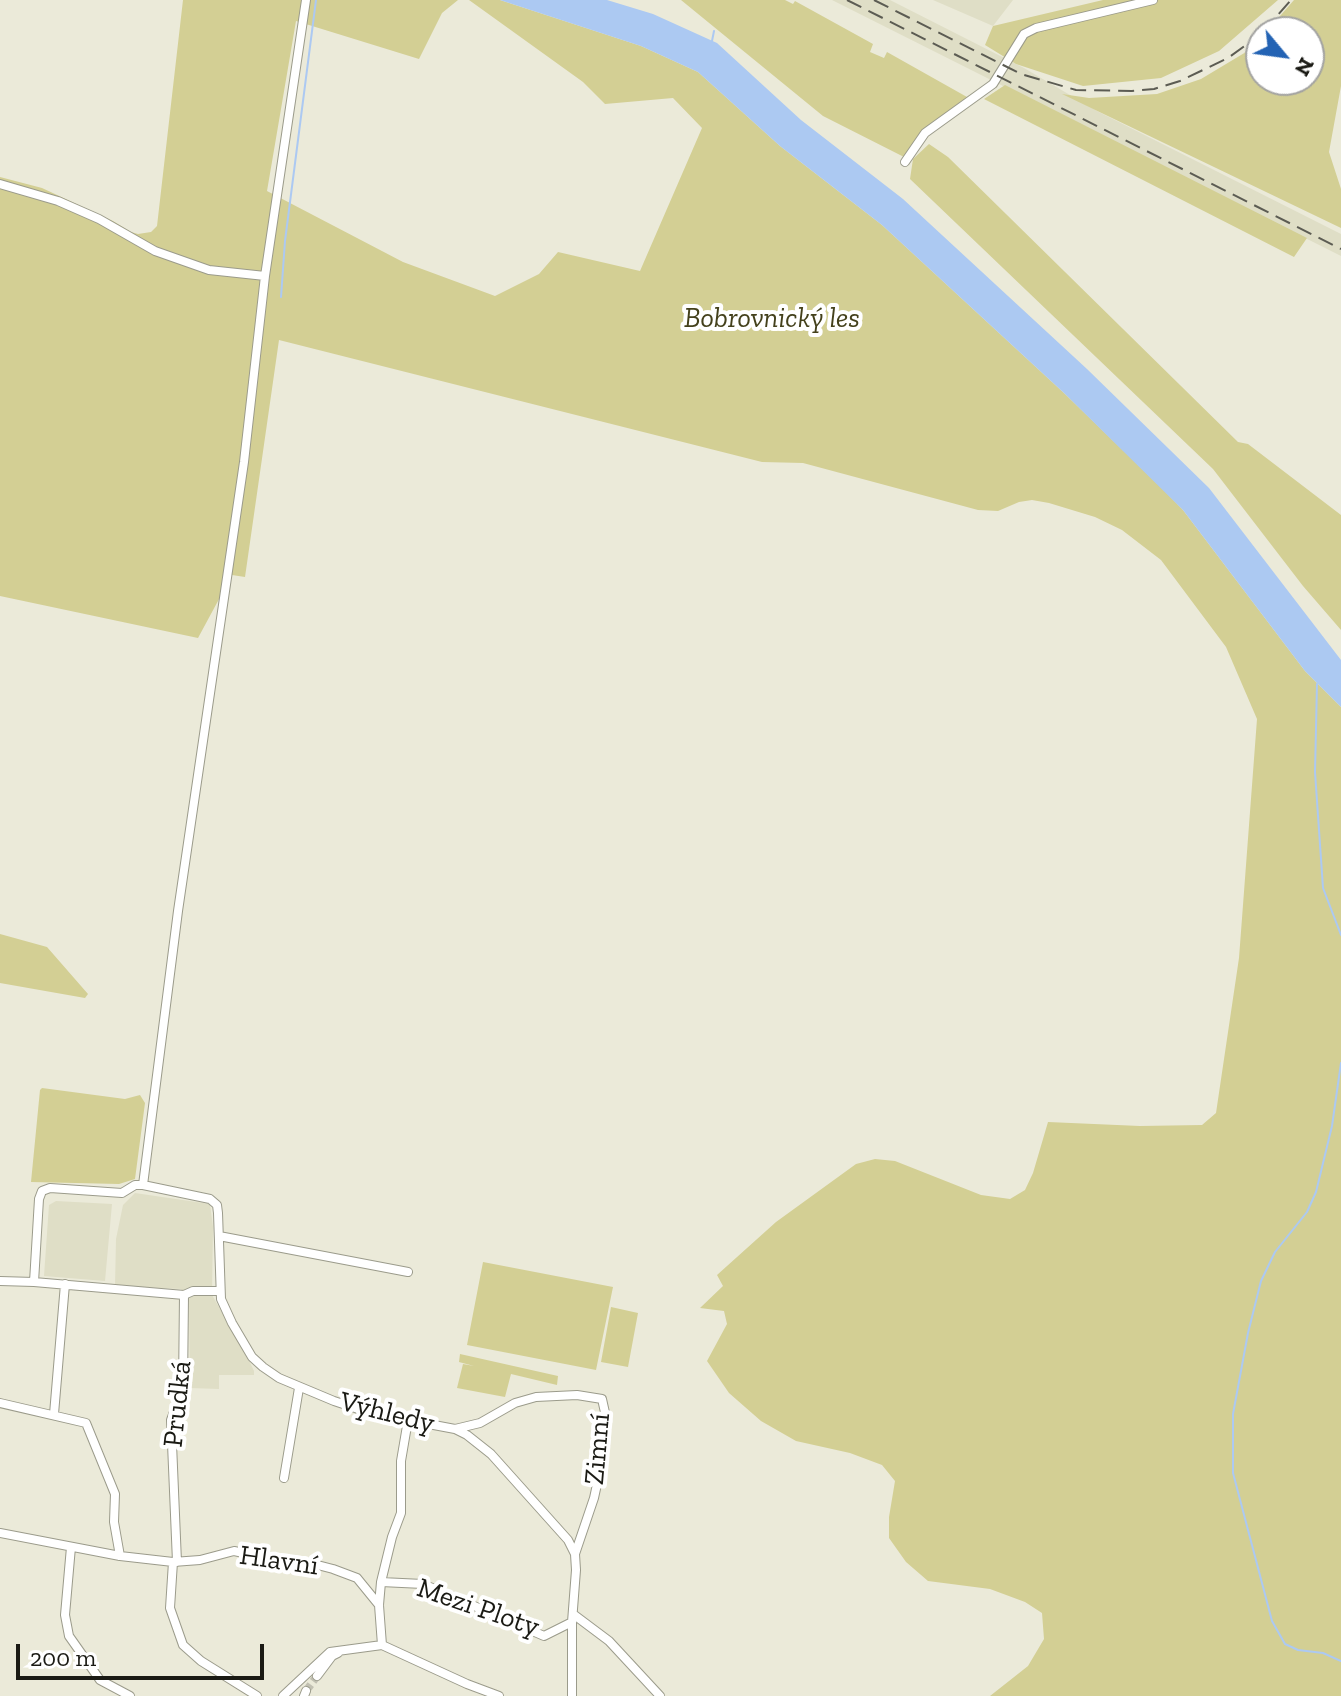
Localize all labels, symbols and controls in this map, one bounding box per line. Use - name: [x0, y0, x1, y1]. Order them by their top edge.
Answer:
- north arrow: [1245, 16, 1325, 96]
- text: N: [1289, 53, 1321, 81]
- park label: Bobrovnický les: [684, 302, 860, 336]
- street label: Prudká: [157, 1359, 199, 1449]
- street label: Výhledy: [336, 1385, 438, 1441]
- street label: Zimní: [578, 1412, 618, 1486]
- street label: Hlavní: [237, 1539, 321, 1583]
- street label: Mezi Ploty: [412, 1571, 544, 1645]
- scale bar: [20, 1628, 268, 1678]
- text: 200 m: [30, 1643, 96, 1672]

